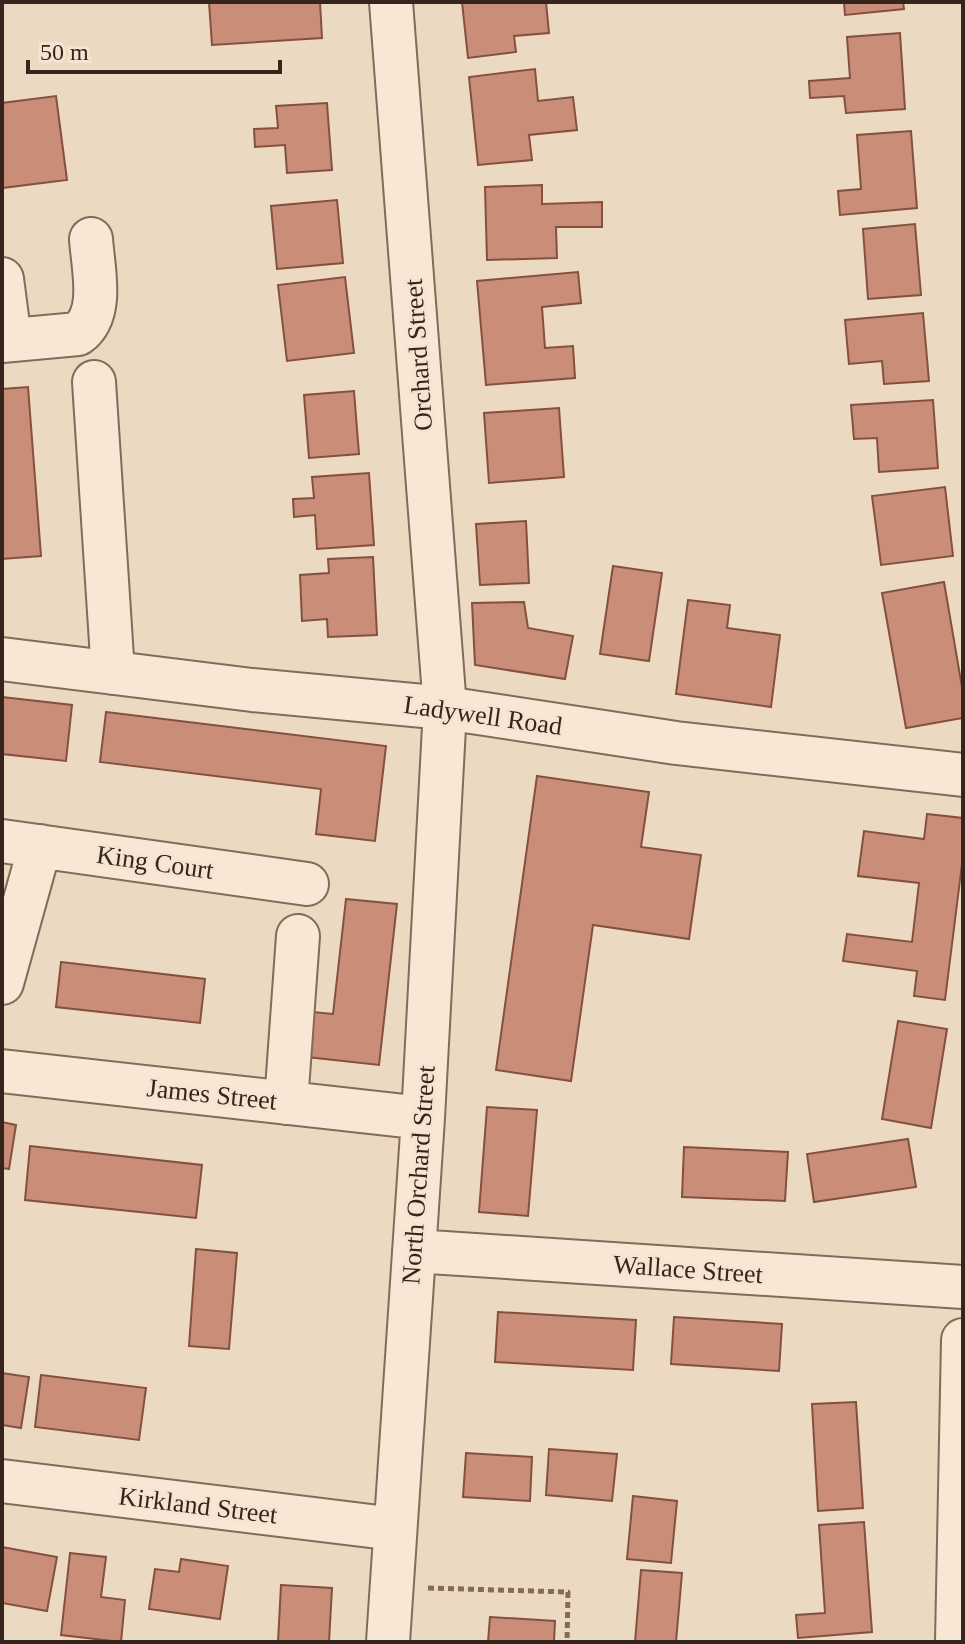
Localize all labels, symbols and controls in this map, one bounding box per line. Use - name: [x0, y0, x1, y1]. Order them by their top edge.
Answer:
- scale bar: [28, 24, 280, 74]
- text: 50 m: [40, 39, 89, 65]
- street label: Orchard Street: [399, 277, 438, 432]
- street label: Ladywell Road: [402, 690, 564, 741]
- street label: King Court: [95, 840, 216, 885]
- street label: North Orchard Street: [396, 1064, 441, 1286]
- street label: James Street: [145, 1073, 279, 1116]
- street label: Wallace Street: [612, 1250, 765, 1289]
- street label: Kirkland Street: [117, 1481, 280, 1530]

